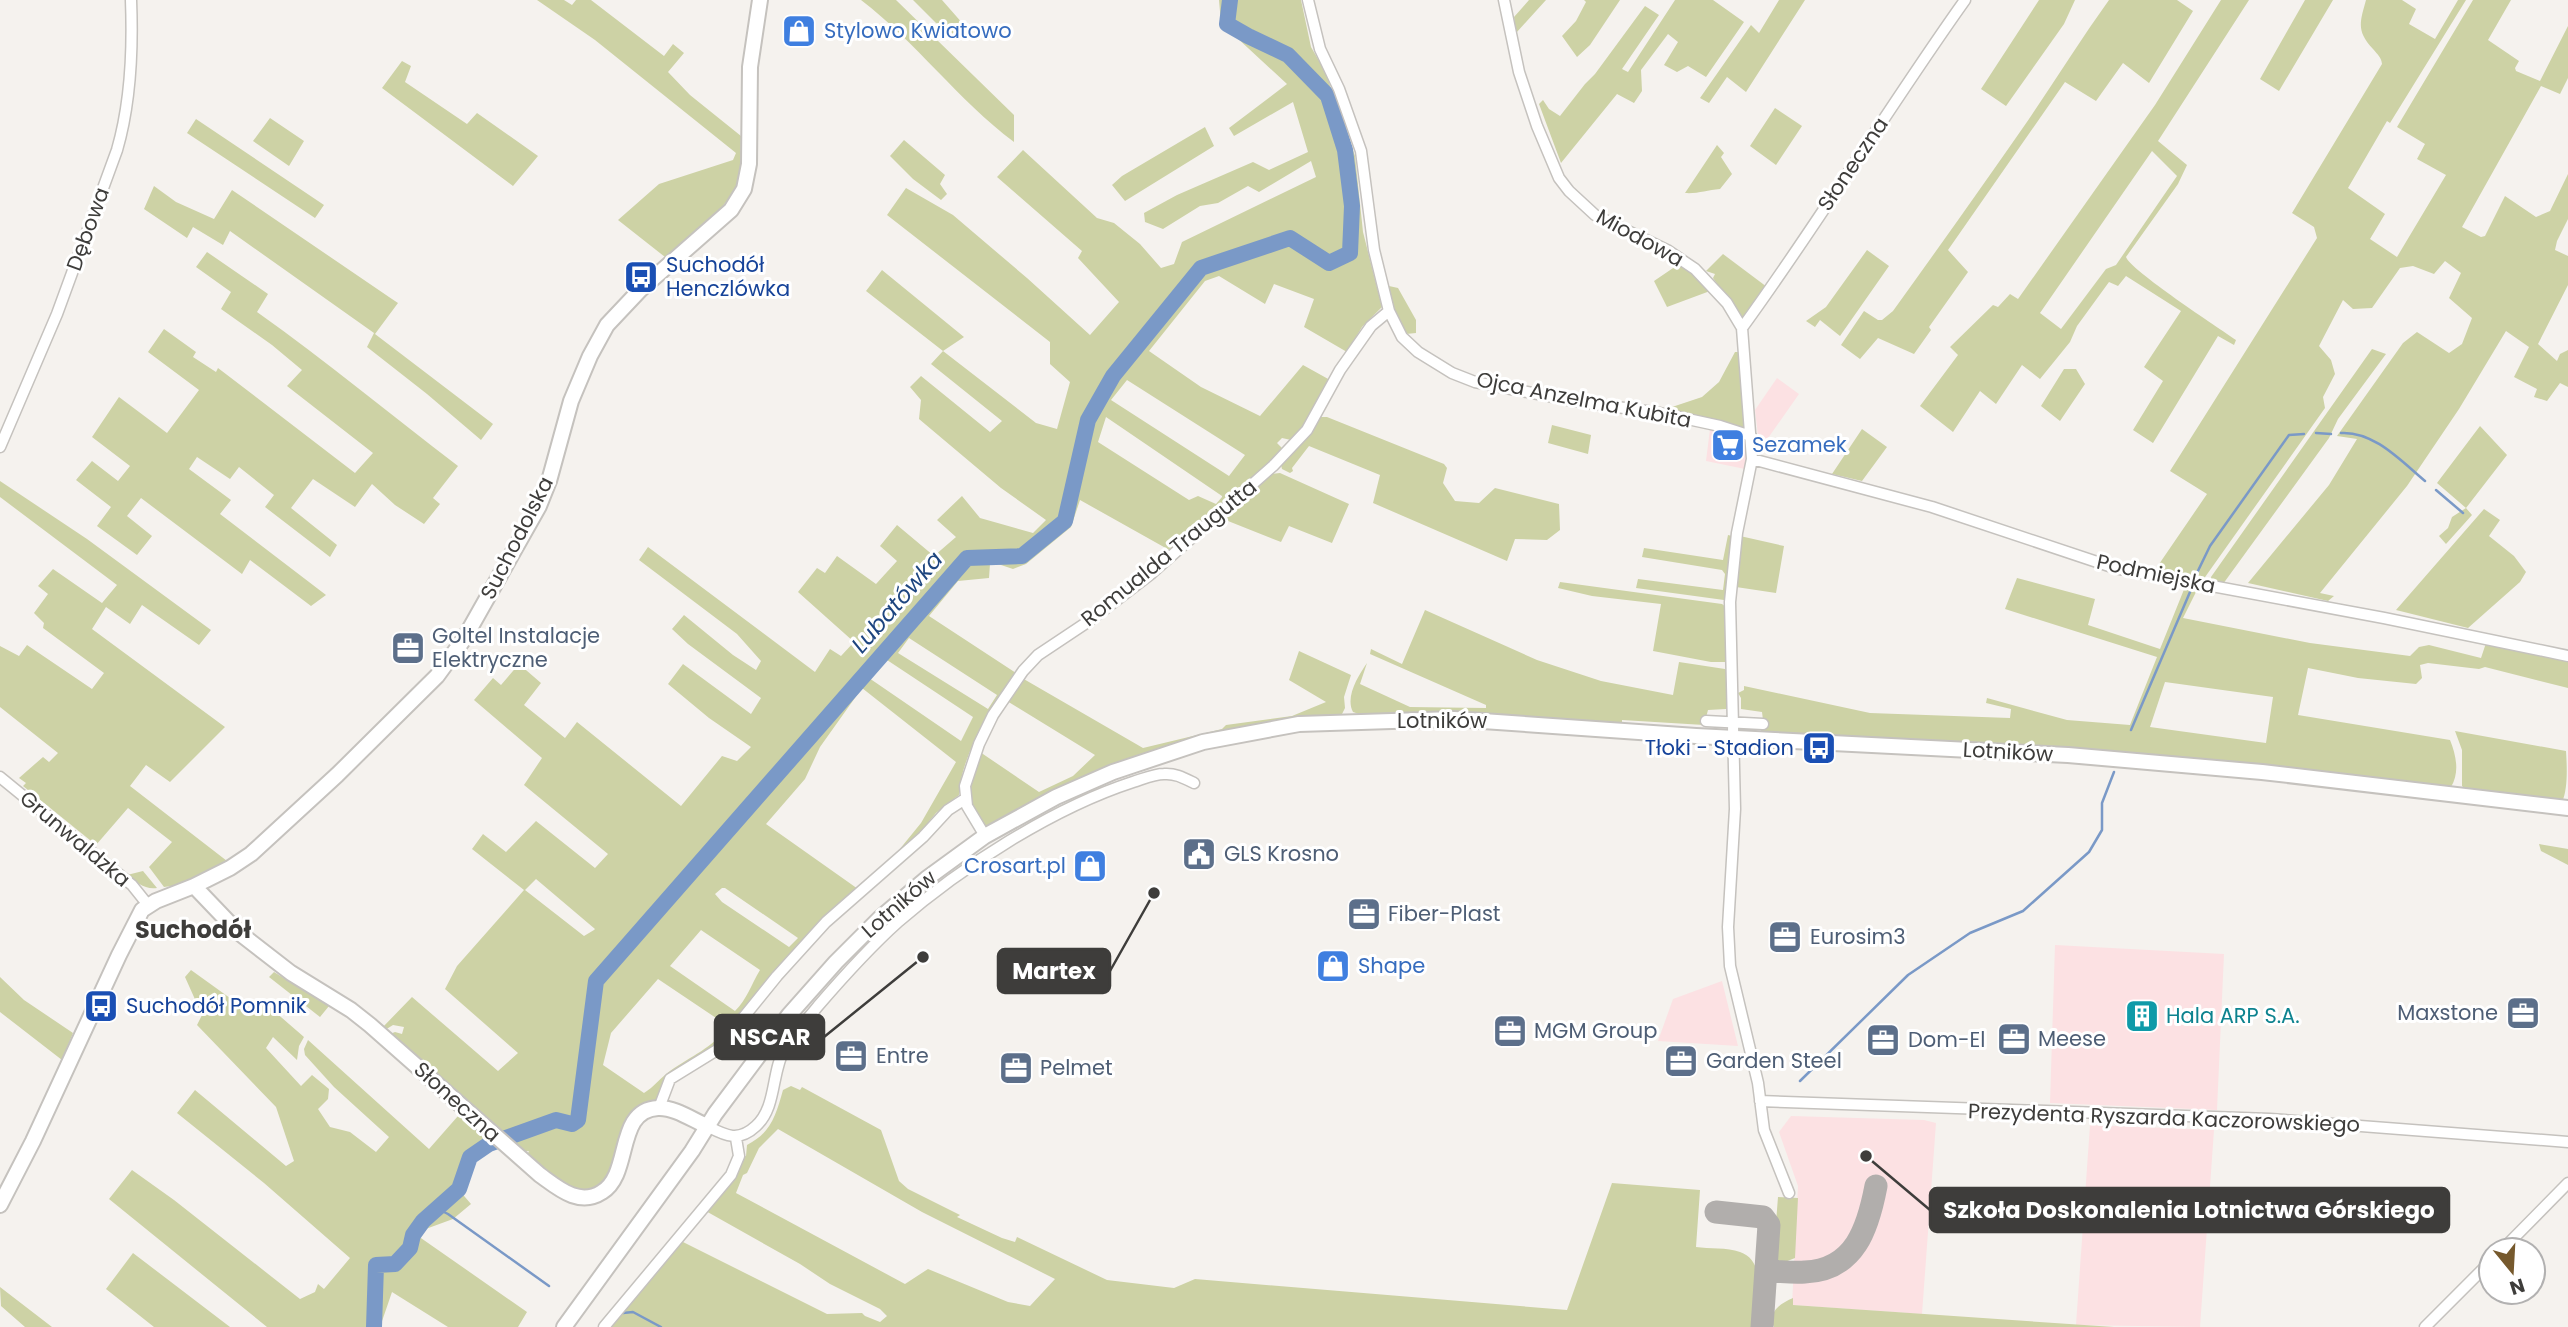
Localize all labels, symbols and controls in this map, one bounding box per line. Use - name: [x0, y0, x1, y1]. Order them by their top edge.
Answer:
- shop icon: Stylowo Kwiatowo: [780, 12, 818, 50]
- place label: Stylowo Kwiatowo: [824, 16, 1012, 45]
- street label: Słoneczna: [1811, 111, 1895, 216]
- street label: Dębowa: [59, 183, 116, 275]
- street label: Miodowa: [1591, 202, 1689, 273]
- place label: Suchodół Henczlówka: [666, 250, 790, 303]
- bus stop icon: Suchodół Henczlówka: [622, 258, 660, 296]
- street label: Ojca Anzelma Kubita: [1474, 364, 1694, 435]
- supermarket icon: Sezamek: [1709, 426, 1747, 464]
- place label: Sezamek: [1752, 430, 1847, 459]
- street label: Suchodolska: [473, 471, 560, 604]
- street label: Romualda Traugutta: [1075, 473, 1263, 633]
- water label: Lubatówka: [844, 544, 950, 660]
- street label: Podmiejska: [2094, 547, 2218, 600]
- place label: Goltel Instalacje Elektryczne: [432, 621, 600, 674]
- office icon: Goltel Instalacje Elektryczne: [389, 629, 427, 667]
- street label: Lotników: [1397, 706, 1487, 735]
- bus stop icon: Tłoki - Stadion: [1800, 729, 1838, 767]
- place label: Tłoki - Stadion: [1645, 733, 1794, 762]
- street label: Lotników: [1962, 735, 2054, 768]
- street label: Grunwaldzka: [14, 784, 137, 894]
- public building icon: GLS Krosno: [1180, 835, 1218, 873]
- place label: GLS Krosno: [1224, 839, 1339, 868]
- shop icon: Crosart.pl: [1071, 847, 1109, 885]
- place label: Crosart.pl: [964, 851, 1066, 880]
- street label: Lotników: [855, 863, 942, 944]
- office icon: Fiber-Plast: [1345, 895, 1383, 933]
- place label: Fiber-Plast: [1388, 899, 1501, 928]
- district label: Suchodół: [135, 913, 251, 946]
- office icon: Eurosim3: [1766, 918, 1804, 956]
- place label: Eurosim3: [1810, 922, 1906, 951]
- shop icon: Shape: [1314, 947, 1352, 985]
- callout: Martex: [998, 949, 1110, 993]
- place label: Shape: [1358, 951, 1425, 980]
- text: Martex: [1012, 955, 1096, 987]
- bus stop icon: Suchodół Pomnik: [82, 987, 120, 1025]
- place label: Suchodół Pomnik: [126, 991, 307, 1020]
- office icon: Maxstone: [2504, 994, 2542, 1032]
- building icon: Hala ARP S.A.: [2123, 997, 2161, 1035]
- place label: Maxstone: [2397, 998, 2498, 1027]
- place label: Hala ARP S.A.: [2166, 1001, 2300, 1030]
- office icon: MGM Group: [1491, 1012, 1529, 1050]
- callout: NSCAR: [715, 1015, 824, 1059]
- place label: MGM Group: [1534, 1016, 1657, 1045]
- office icon: Meese: [1995, 1020, 2033, 1058]
- text: NSCAR: [730, 1021, 810, 1053]
- office icon: Dom-El: [1864, 1021, 1902, 1059]
- place label: Meese: [2038, 1024, 2106, 1053]
- place label: Dom-El: [1908, 1025, 1985, 1054]
- office icon: Entre: [832, 1037, 870, 1075]
- place label: Entre: [876, 1041, 929, 1070]
- office icon: Garden Steel: [1662, 1042, 1700, 1080]
- place label: Garden Steel: [1706, 1046, 1842, 1075]
- office icon: Pelmet: [997, 1049, 1035, 1087]
- place label: Pelmet: [1040, 1053, 1113, 1082]
- street label: Słoneczna: [408, 1055, 507, 1148]
- street label: Prezydenta Ryszarda Kaczorowskiego: [1968, 1096, 2361, 1139]
- callout: Szkoła Doskonalenia Lotnictwa Górskiego: [1930, 1188, 2449, 1232]
- text: Szkoła Doskonalenia Lotnictwa Górskiego: [1943, 1194, 2435, 1226]
- north arrow: [2477, 1236, 2547, 1306]
- text: N: [2506, 1272, 2528, 1302]

